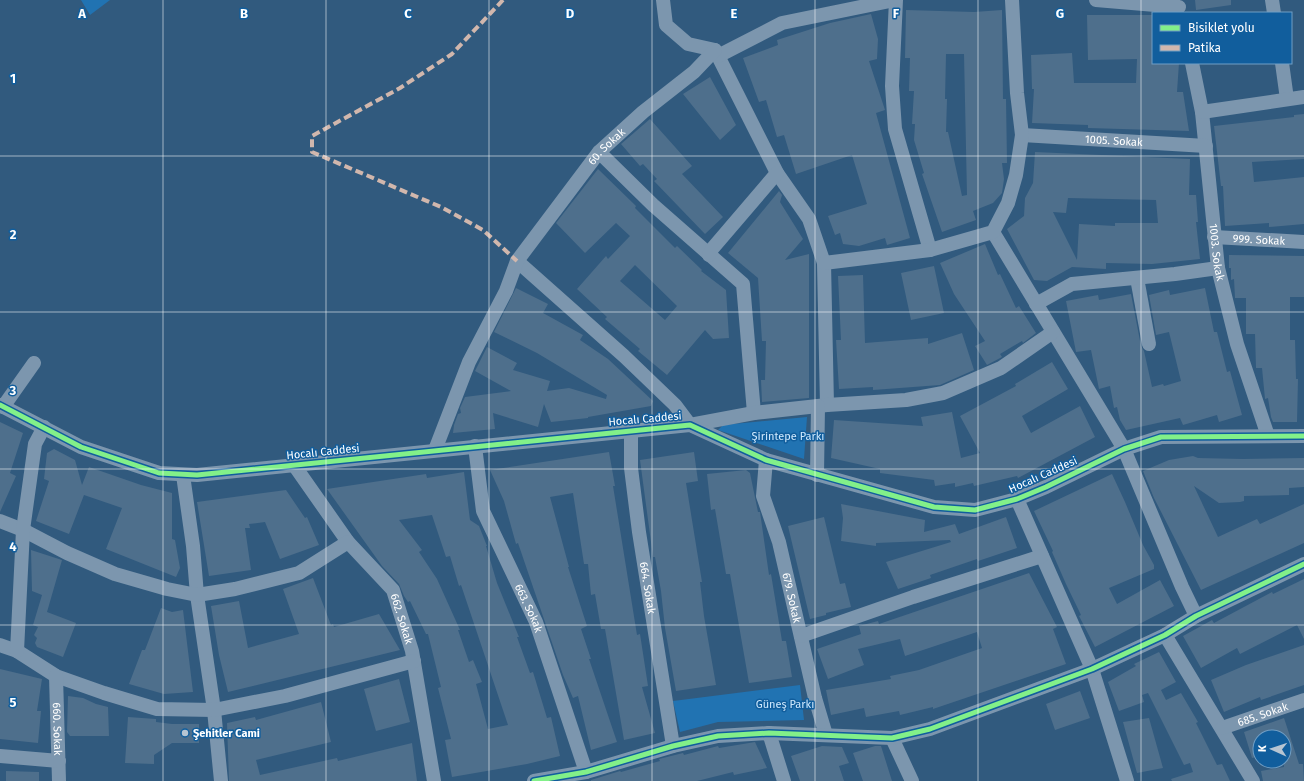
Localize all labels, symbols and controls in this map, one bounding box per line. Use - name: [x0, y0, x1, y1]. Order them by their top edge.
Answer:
- text: A: [77, 6, 86, 21]
- text: B: [240, 6, 248, 21]
- text: C: [404, 6, 412, 21]
- text: D: [566, 6, 575, 21]
- text: E: [731, 6, 738, 21]
- text: F: [893, 6, 900, 21]
- text: G: [1056, 6, 1064, 21]
- legend: [1152, 12, 1292, 64]
- text: Bisiklet yolu: [1188, 21, 1255, 35]
- text: Patika: [1188, 41, 1221, 55]
- text: 1: [10, 71, 16, 86]
- street label: 60. Sokak: [585, 125, 628, 167]
- street label: 1005. Sokak: [1085, 132, 1143, 149]
- street label: 1003. Sokak: [1207, 223, 1228, 282]
- text: 2: [10, 227, 17, 242]
- street label: 999. Sokak: [1232, 232, 1286, 247]
- text: 3: [9, 383, 17, 398]
- street label: Hocalı Caddesi: [608, 409, 682, 429]
- park label: Şirintepe Parkı: [752, 430, 824, 443]
- street label: Hocalı Caddesi: [286, 442, 360, 462]
- street label: Hocalı Caddesi: [1007, 454, 1079, 496]
- text: 4: [9, 539, 17, 554]
- street label: 664. Sokak: [637, 561, 658, 615]
- street label: 679. Sokak: [780, 571, 804, 624]
- street label: 663. Sokak: [512, 582, 546, 634]
- street label: 662. Sokak: [388, 592, 416, 646]
- text: 5: [10, 695, 17, 710]
- park label: Güneş Parkı: [756, 698, 814, 711]
- street label: 685. Sokak: [1236, 699, 1290, 729]
- street label: 660. Sokak: [50, 702, 65, 756]
- place label: Şehitler Cami: [193, 727, 260, 740]
- marker: Şehitler Cami: [180, 728, 190, 738]
- north arrow: [1252, 729, 1292, 769]
- text: K: [1256, 744, 1269, 752]

